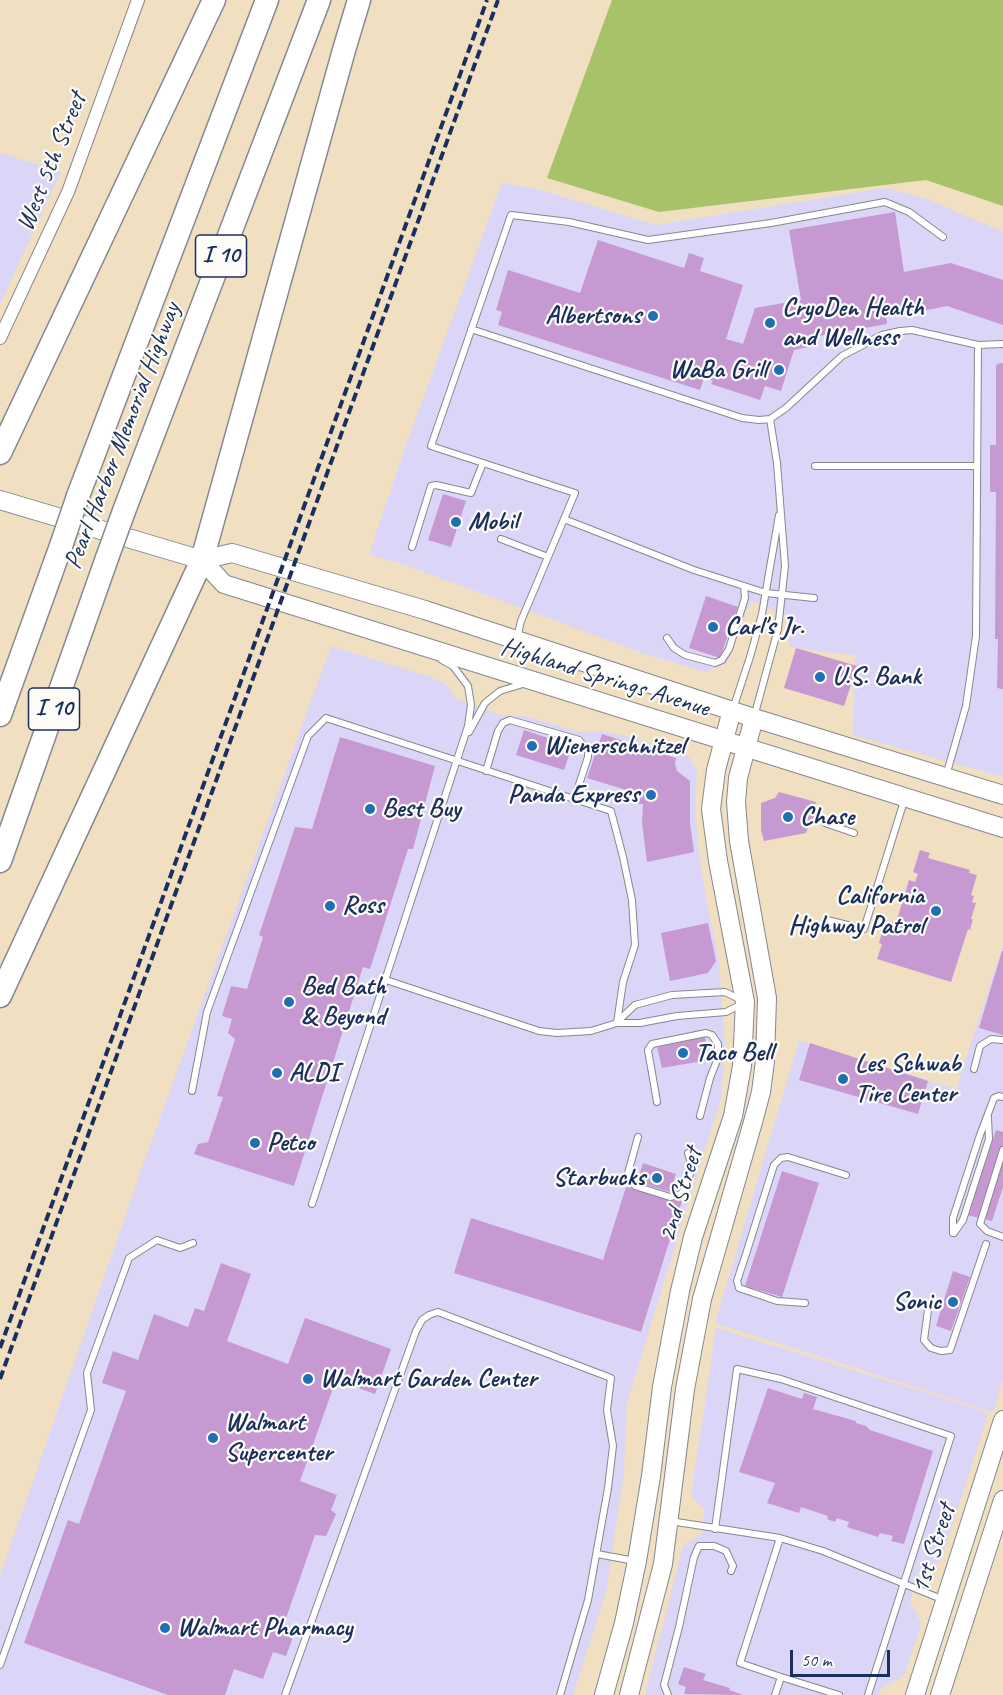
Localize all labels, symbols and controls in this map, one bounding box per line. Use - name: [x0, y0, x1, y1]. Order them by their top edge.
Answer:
- street label: West 5th Street: [10, 88, 94, 236]
- road number: I 10: [196, 235, 246, 277]
- place label: CryoDen Health and Wellness: [782, 292, 924, 354]
- street label: Pearl Harbor Memorial Highway: [58, 298, 188, 574]
- place label: Albertsons: [545, 300, 641, 332]
- marker: Albertsons: [646, 309, 660, 323]
- marker: CryoDen Health and Wellness: [763, 316, 777, 330]
- place label: WaBa Grill: [670, 354, 767, 386]
- marker: WaBa Grill: [772, 363, 786, 377]
- place label: Mobil: [468, 506, 518, 538]
- marker: Mobil: [449, 515, 463, 529]
- place label: Carl's Jr.: [725, 611, 804, 643]
- marker: Carl's Jr.: [706, 620, 720, 634]
- street label: Highland Springs Avenue: [497, 631, 713, 725]
- place label: U.S. Bank: [832, 661, 921, 693]
- marker: U.S. Bank: [813, 670, 827, 684]
- road number: I 10: [28, 688, 80, 730]
- place label: Wienerschnitzel: [544, 730, 685, 762]
- marker: Wienerschnitzel: [525, 739, 539, 753]
- place label: Panda Express: [508, 779, 639, 811]
- marker: Panda Express: [644, 788, 658, 802]
- place label: Best Buy: [382, 793, 460, 825]
- place label: Chase: [800, 801, 854, 833]
- marker: Best Buy: [363, 802, 377, 816]
- marker: Chase: [781, 810, 795, 824]
- place label: California Highway Patrol: [788, 880, 924, 942]
- place label: Ross: [342, 890, 383, 922]
- marker: Ross: [323, 899, 337, 913]
- marker: California Highway Patrol: [929, 904, 943, 918]
- place label: Bed Bath & Beyond: [301, 971, 386, 1032]
- marker: Bed Bath & Beyond: [282, 995, 296, 1009]
- place label: Taco Bell: [695, 1037, 773, 1069]
- marker: Taco Bell: [676, 1046, 690, 1060]
- place label: Les Schwab Tire Center: [855, 1048, 961, 1110]
- place label: ALDI: [289, 1057, 339, 1089]
- marker: ALDI: [270, 1066, 284, 1080]
- marker: Les Schwab Tire Center: [836, 1072, 850, 1086]
- place label: Petco: [267, 1127, 315, 1159]
- marker: Petco: [248, 1136, 262, 1150]
- street label: 2nd Street: [652, 1144, 710, 1246]
- place label: Starbucks: [553, 1162, 645, 1194]
- marker: Starbucks: [650, 1171, 664, 1185]
- place label: Sonic: [893, 1286, 941, 1318]
- marker: Sonic: [946, 1295, 960, 1309]
- place label: Walmart Garden Center: [320, 1363, 537, 1395]
- marker: Walmart Garden Center: [301, 1372, 315, 1386]
- place label: Walmart Supercenter: [225, 1407, 332, 1468]
- marker: Walmart Supercenter: [206, 1431, 220, 1445]
- street label: 1st Street: [905, 1500, 963, 1598]
- place label: Walmart Pharmacy: [177, 1612, 352, 1644]
- marker: Walmart Pharmacy: [158, 1621, 172, 1635]
- scale bar: [793, 1638, 894, 1676]
- text: 50 m: [801, 1649, 832, 1671]

